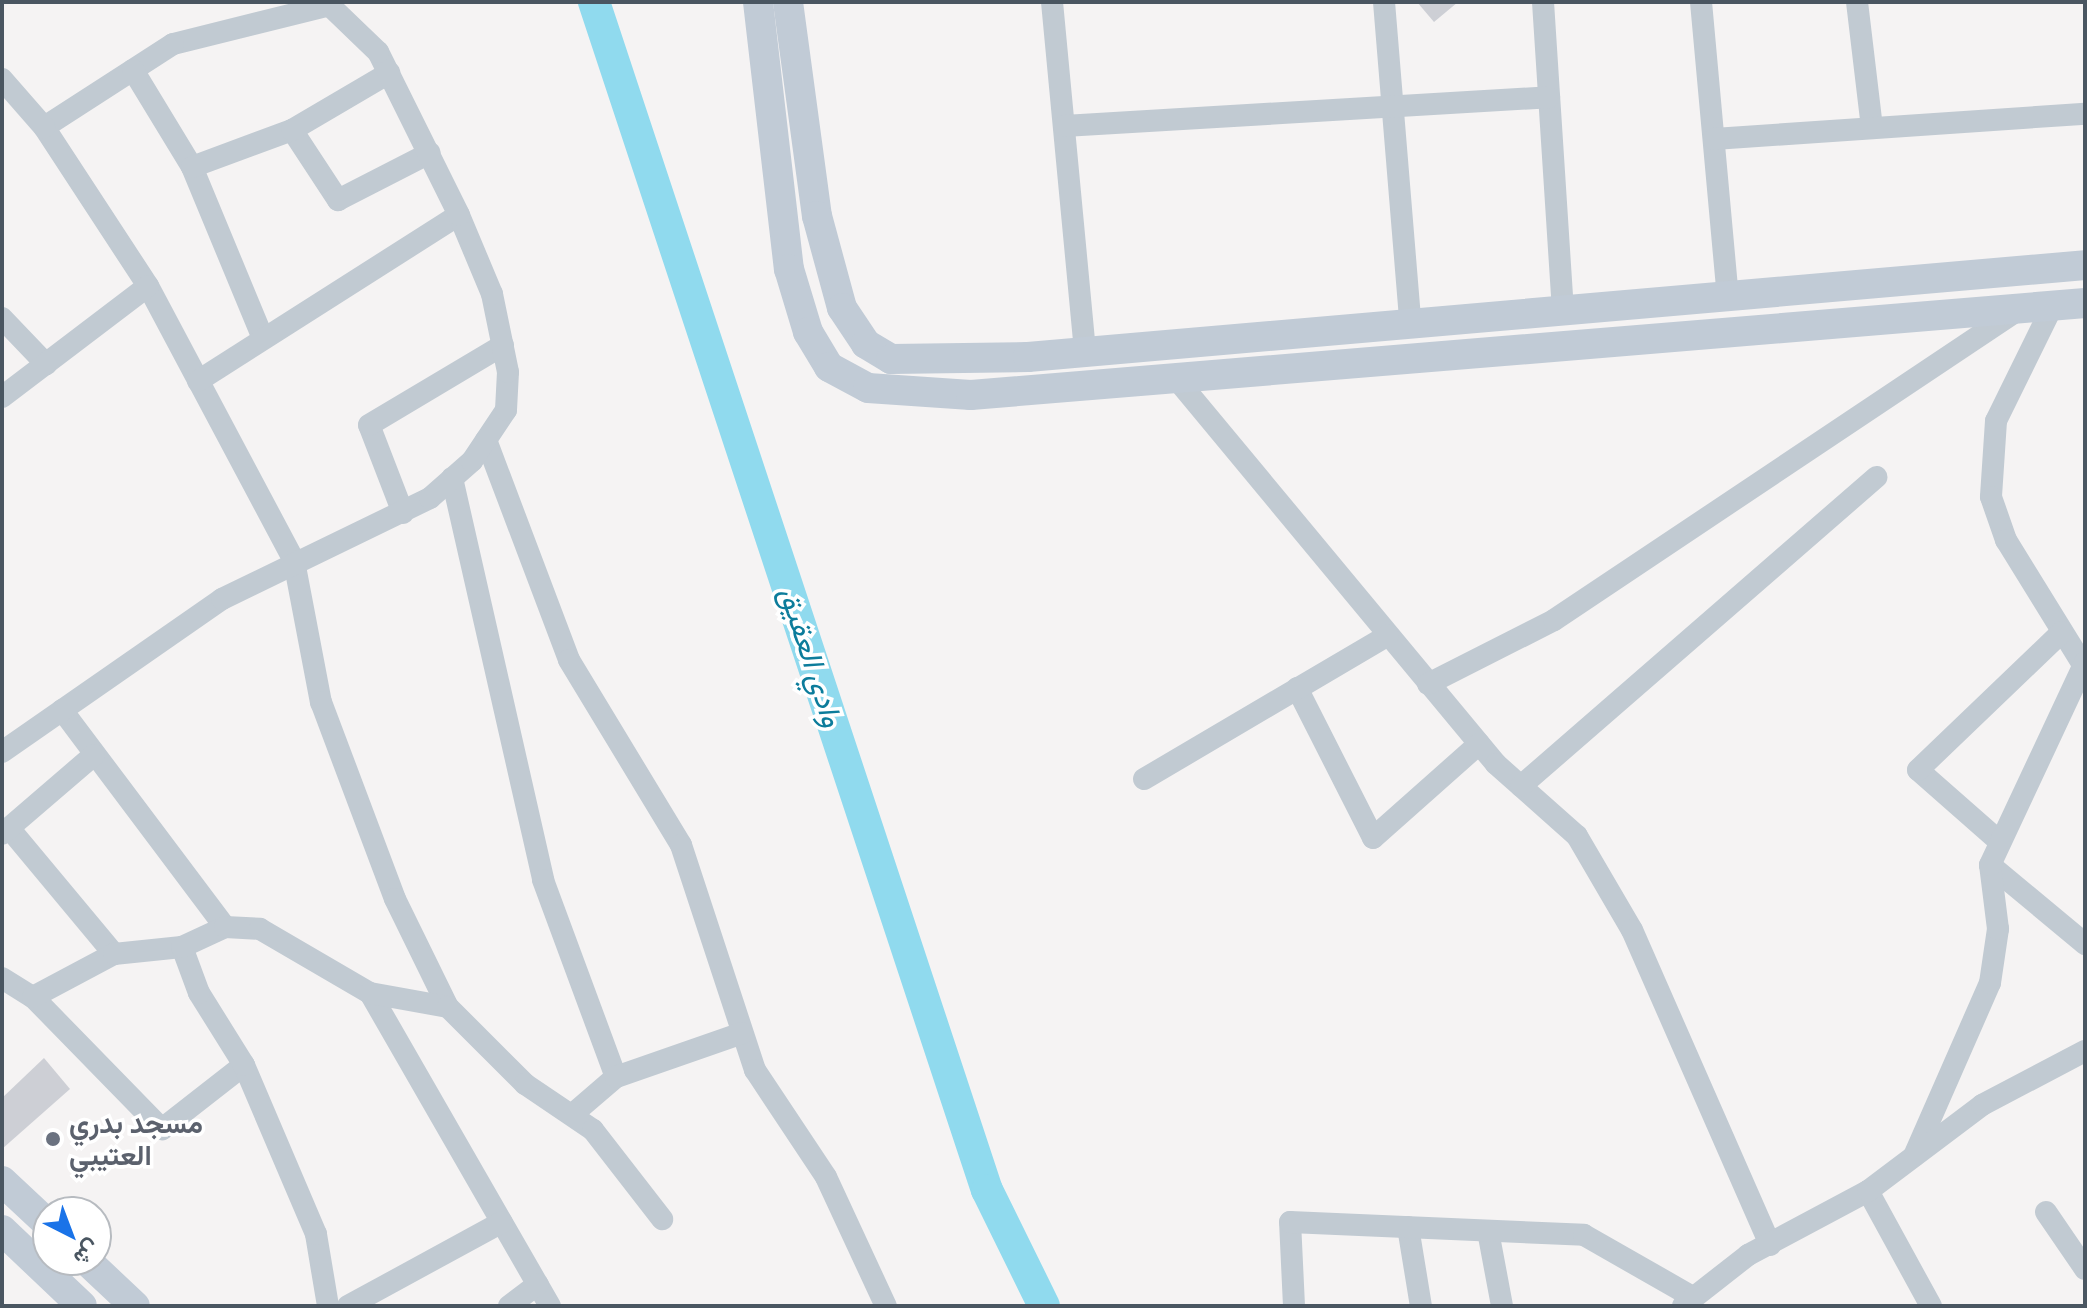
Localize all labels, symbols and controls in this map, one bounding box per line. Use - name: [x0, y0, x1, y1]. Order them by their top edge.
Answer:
- water label: وادي العقيق: [771, 583, 851, 731]
- place label: مسجد بدري العتيبي: [69, 1106, 203, 1172]
- marker: مسجد بدري العتيبي: [44, 1130, 62, 1148]
- north arrow: [32, 1196, 112, 1276]
- text: ش: [68, 1234, 106, 1272]

